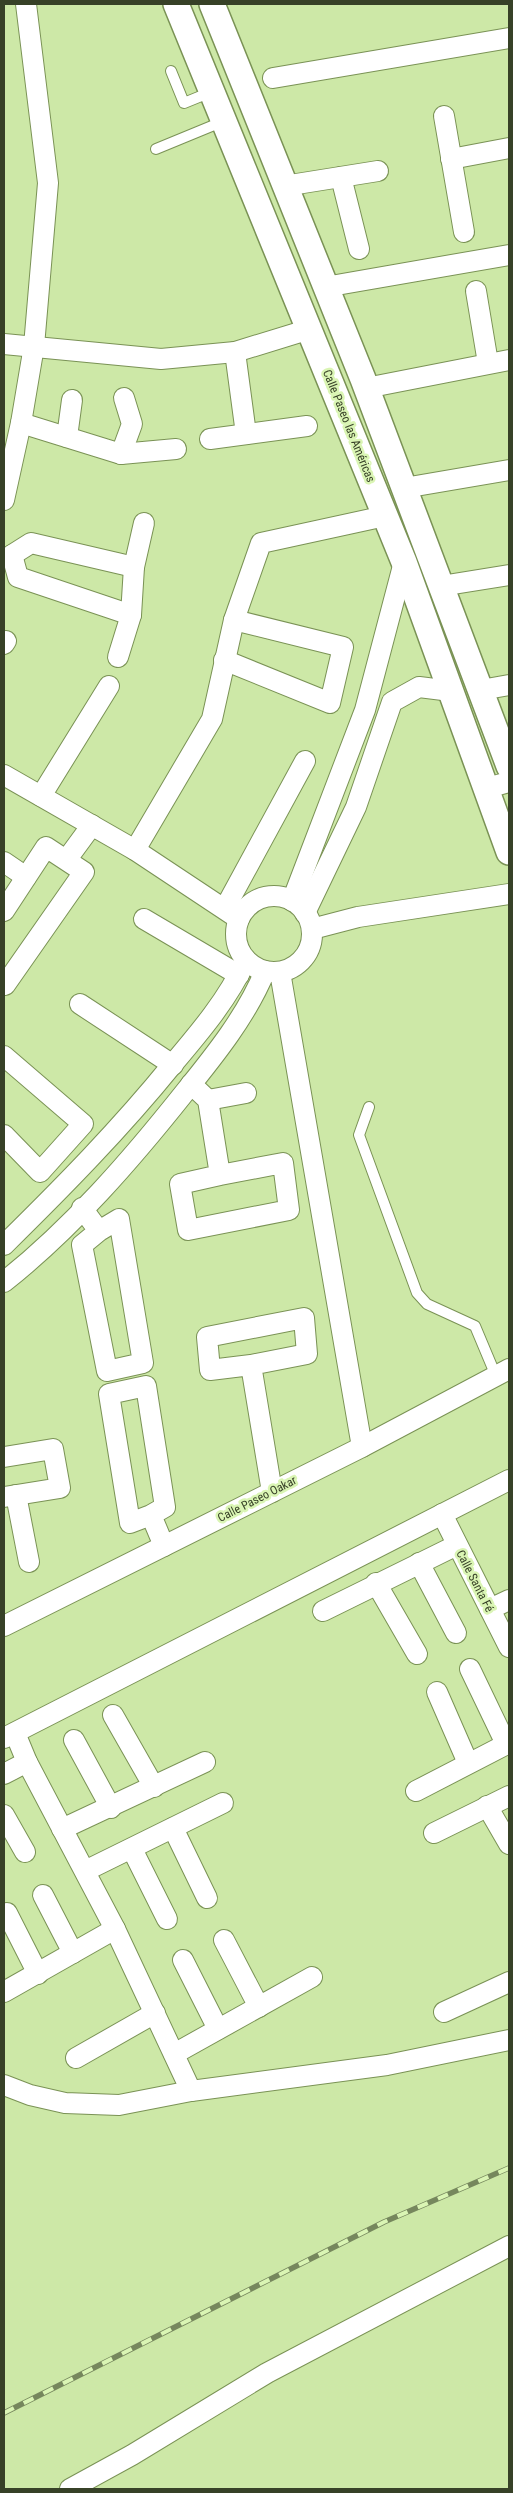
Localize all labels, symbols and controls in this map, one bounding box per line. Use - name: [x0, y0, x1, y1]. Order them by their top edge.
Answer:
- street label: Calle Paseo las Américas: [320, 368, 378, 484]
- street label: Calle Paseo Oakar: [215, 1473, 299, 1525]
- street label: Calle Santa Fé: [453, 1548, 497, 1615]

